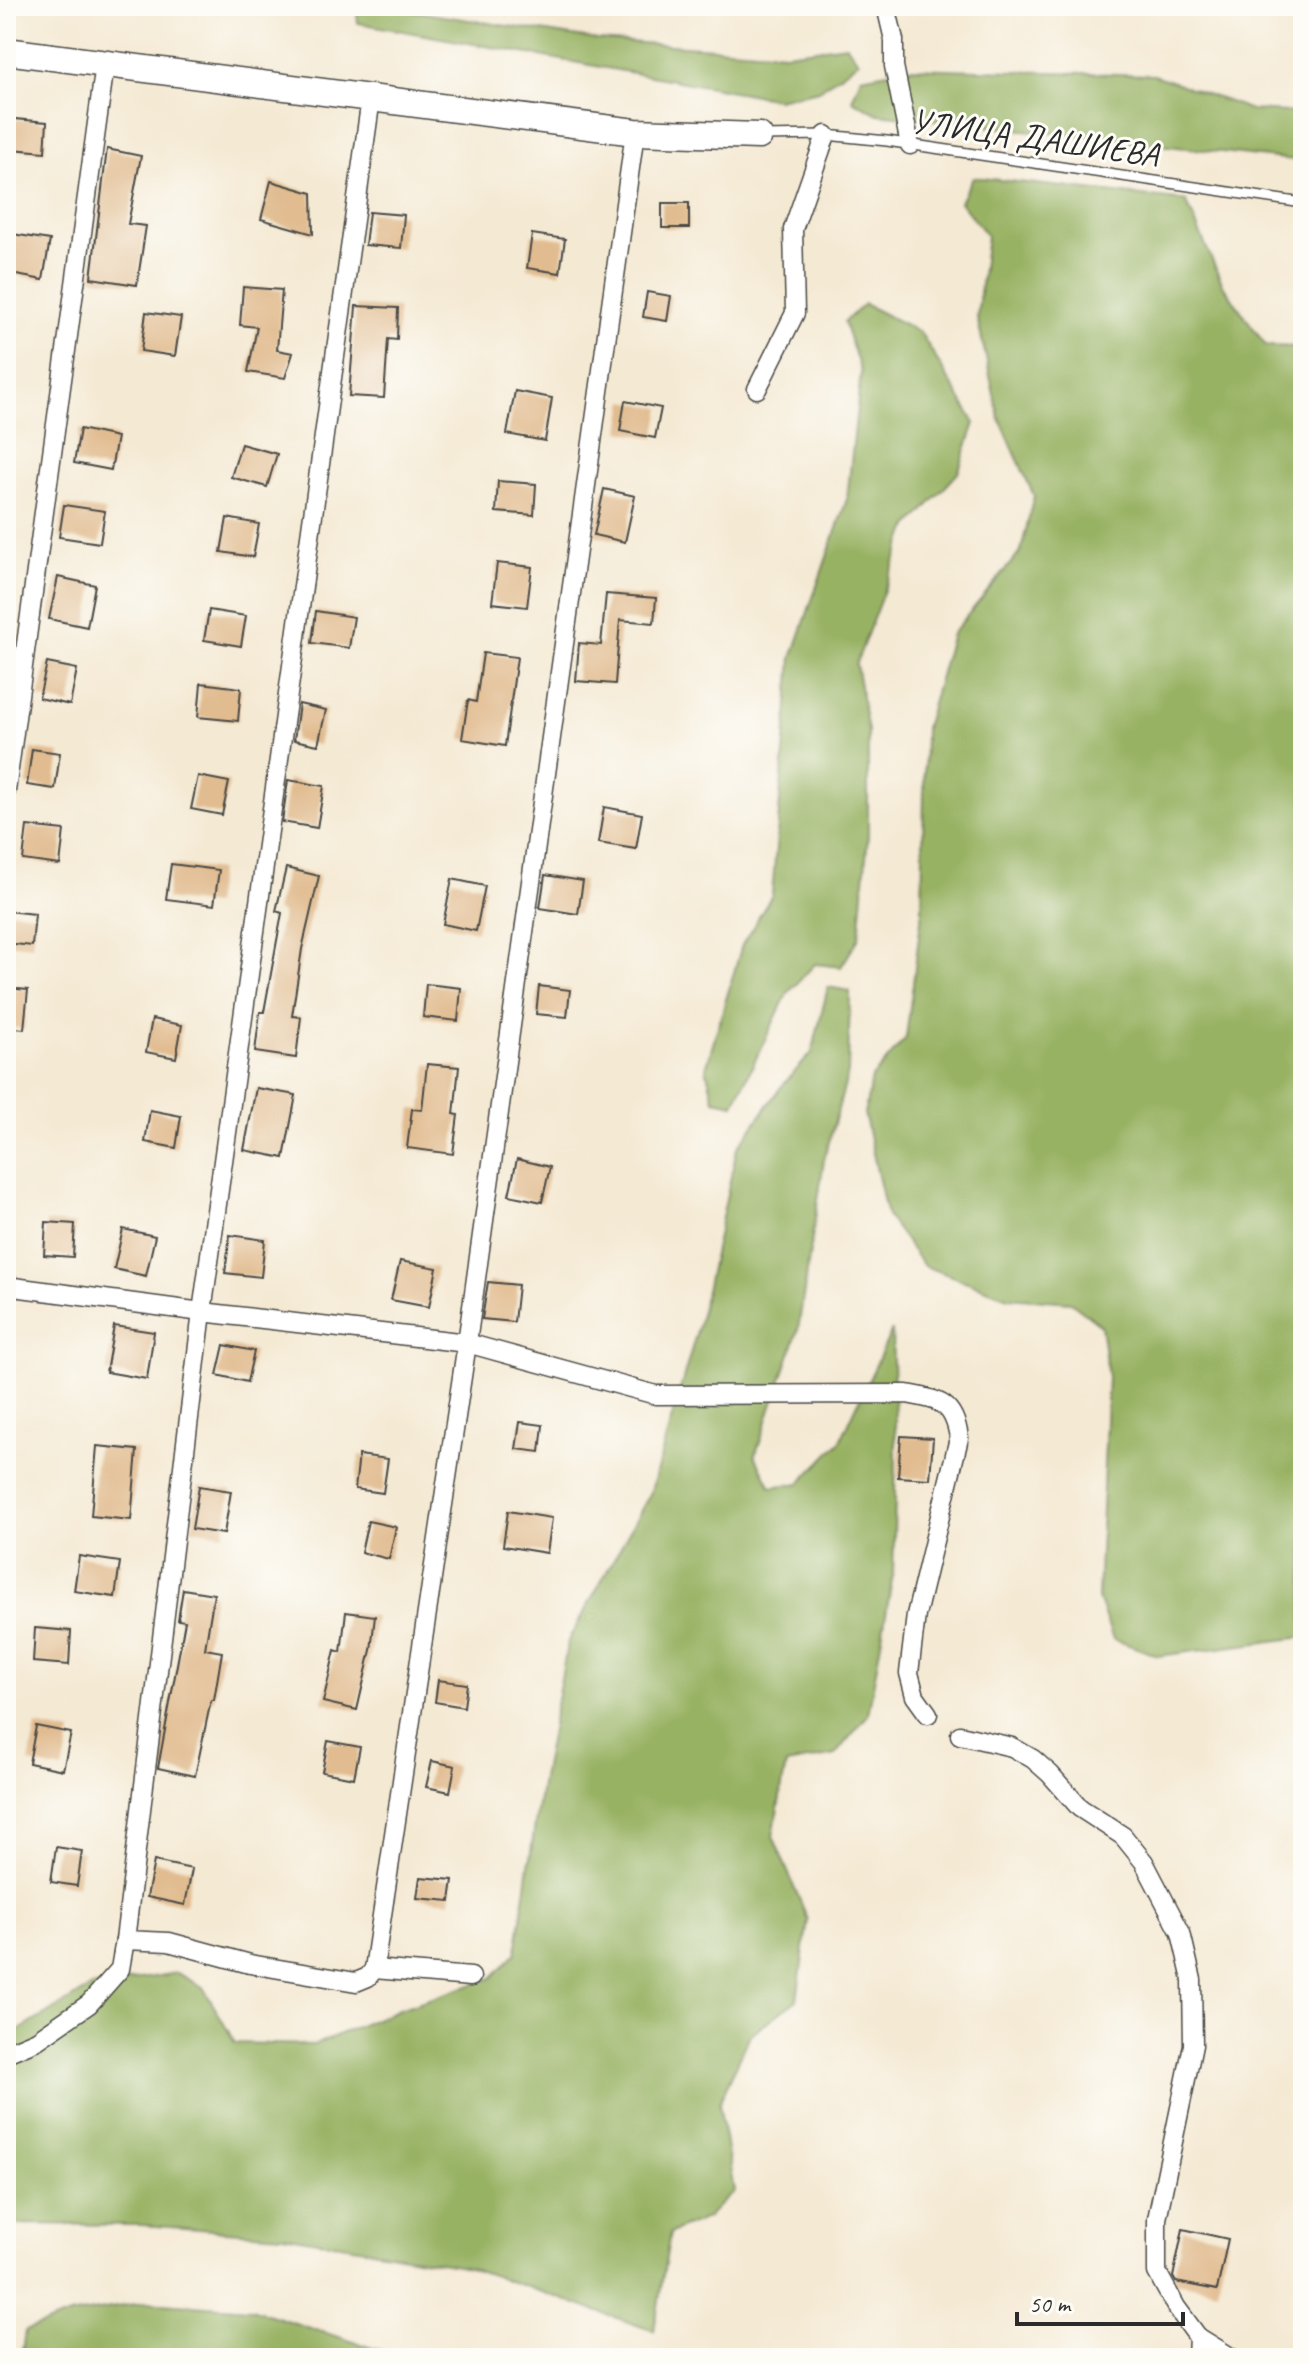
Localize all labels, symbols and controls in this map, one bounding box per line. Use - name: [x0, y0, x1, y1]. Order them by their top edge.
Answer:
- street label: УЛИЦА ДАШИЕВА: [909, 99, 1163, 176]
- scale bar: [1017, 2276, 1183, 2326]
- text: 50 m: [1029, 2289, 1072, 2319]

